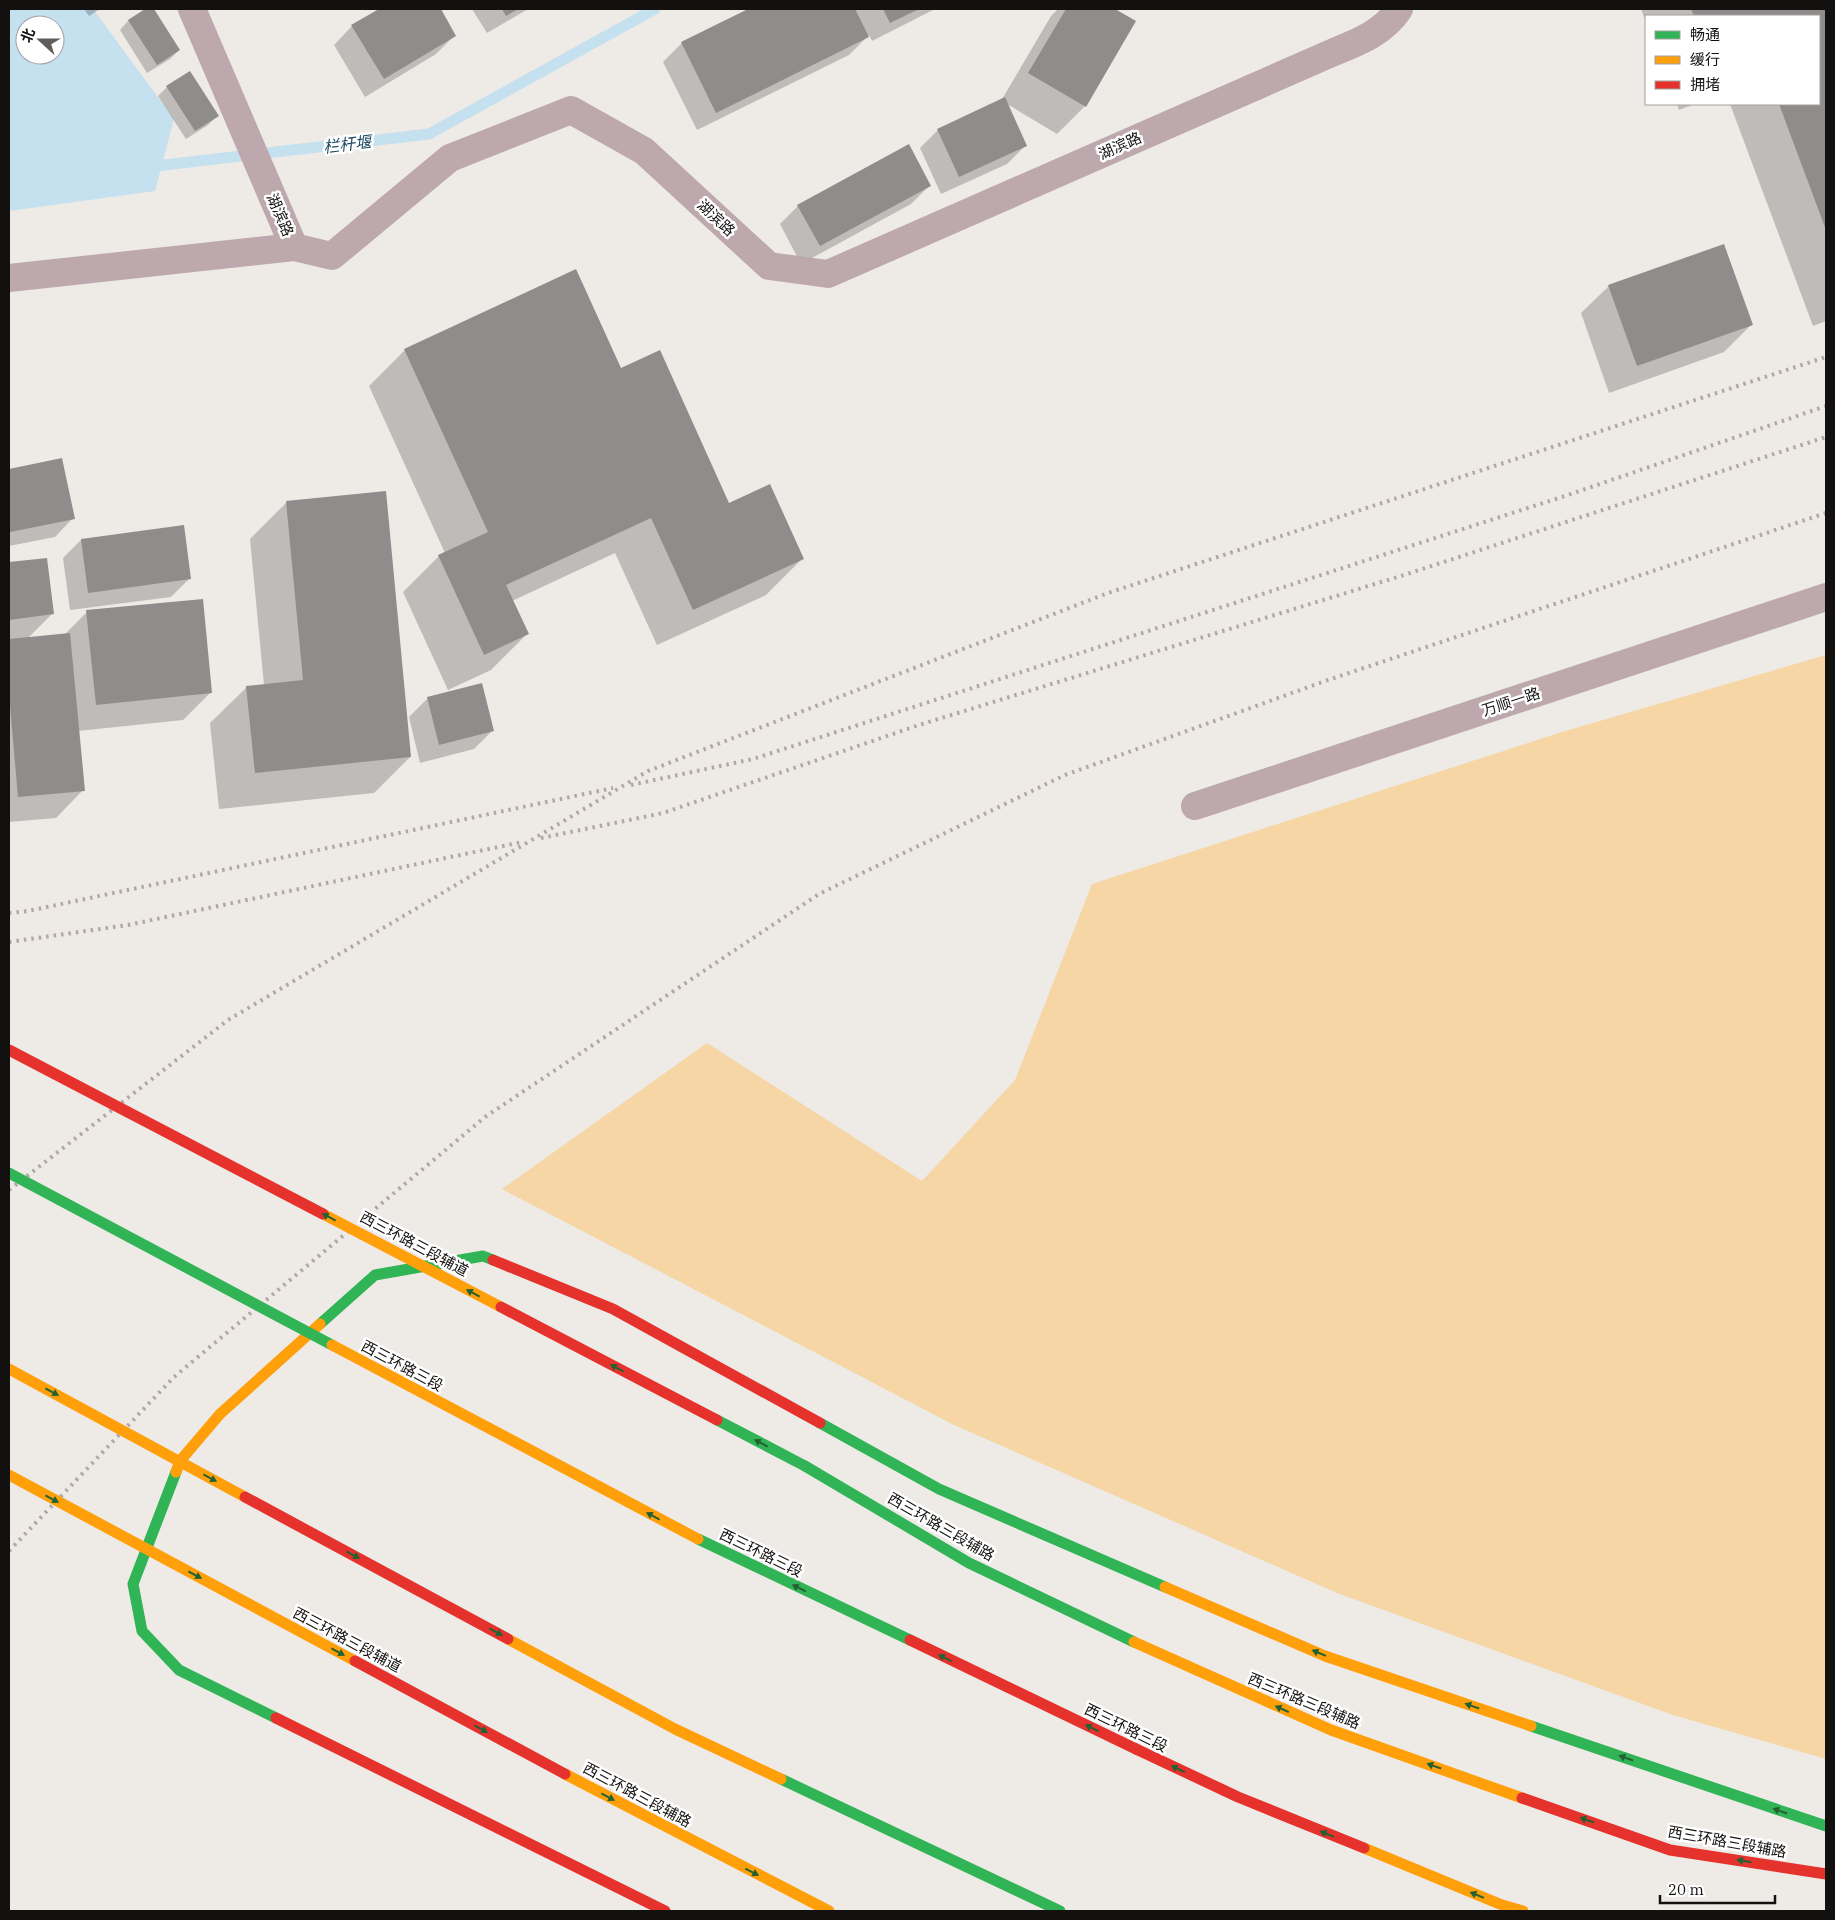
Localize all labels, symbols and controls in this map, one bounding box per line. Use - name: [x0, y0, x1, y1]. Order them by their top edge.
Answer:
- north arrow: [15, 15, 65, 65]
- legend: [1645, 15, 1820, 105]
- text: 畅通: [1690, 25, 1720, 44]
- text: 北: [17, 26, 39, 45]
- text: 缓行: [1690, 50, 1720, 69]
- text: 拥堵: [1690, 75, 1720, 94]
- street label: 湖滨路: [1095, 128, 1144, 163]
- water label: 栏杆堰: [322, 131, 375, 157]
- street label: 湖滨路: [263, 190, 298, 239]
- street label: 湖滨路: [693, 195, 739, 240]
- street label: 万顺一路: [1479, 683, 1542, 720]
- street label: 西三环路三段辅道: [357, 1207, 472, 1280]
- one-way arrow: [322, 1213, 336, 1221]
- one-way arrow: [467, 1288, 480, 1297]
- street label: 西三环路三段: [358, 1336, 446, 1395]
- one-way arrow: [610, 1364, 625, 1372]
- one-way arrow: [44, 1388, 59, 1396]
- one-way arrow: [754, 1439, 769, 1447]
- one-way arrow: [203, 1473, 217, 1482]
- street label: 西三环路三段辅路: [885, 1488, 998, 1565]
- one-way arrow: [45, 1494, 58, 1503]
- one-way arrow: [646, 1512, 660, 1520]
- street label: 西三环路三段: [717, 1524, 806, 1581]
- one-way arrow: [346, 1551, 360, 1559]
- one-way arrow: [188, 1571, 202, 1580]
- one-way arrow: [792, 1583, 806, 1591]
- street label: 西三环路三段辅道: [290, 1603, 405, 1676]
- one-way arrow: [489, 1628, 503, 1636]
- one-way arrow: [331, 1648, 345, 1656]
- one-way arrow: [1312, 1649, 1326, 1657]
- one-way arrow: [938, 1653, 952, 1661]
- street label: 西三环路三段辅路: [1245, 1668, 1363, 1733]
- street label: 西三环路三段: [1082, 1699, 1171, 1756]
- one-way arrow: [1465, 1702, 1480, 1709]
- one-way arrow: [1275, 1704, 1289, 1712]
- one-way arrow: [1085, 1724, 1099, 1732]
- one-way arrow: [474, 1725, 489, 1733]
- one-way arrow: [1619, 1754, 1634, 1761]
- street label: 西三环路三段辅路: [580, 1758, 695, 1831]
- one-way arrow: [1426, 1762, 1441, 1769]
- one-way arrow: [1171, 1764, 1185, 1772]
- one-way arrow: [601, 1793, 615, 1801]
- one-way arrow: [1772, 1806, 1787, 1814]
- one-way arrow: [1579, 1816, 1594, 1824]
- street label: 西三环路三段辅路: [1666, 1822, 1788, 1861]
- one-way arrow: [1319, 1829, 1334, 1837]
- one-way arrow: [1735, 1857, 1751, 1865]
- one-way arrow: [745, 1868, 759, 1876]
- scale bar: [1660, 1872, 1775, 1904]
- text: 20 m: [1668, 1880, 1704, 1899]
- one-way arrow: [1469, 1891, 1484, 1899]

